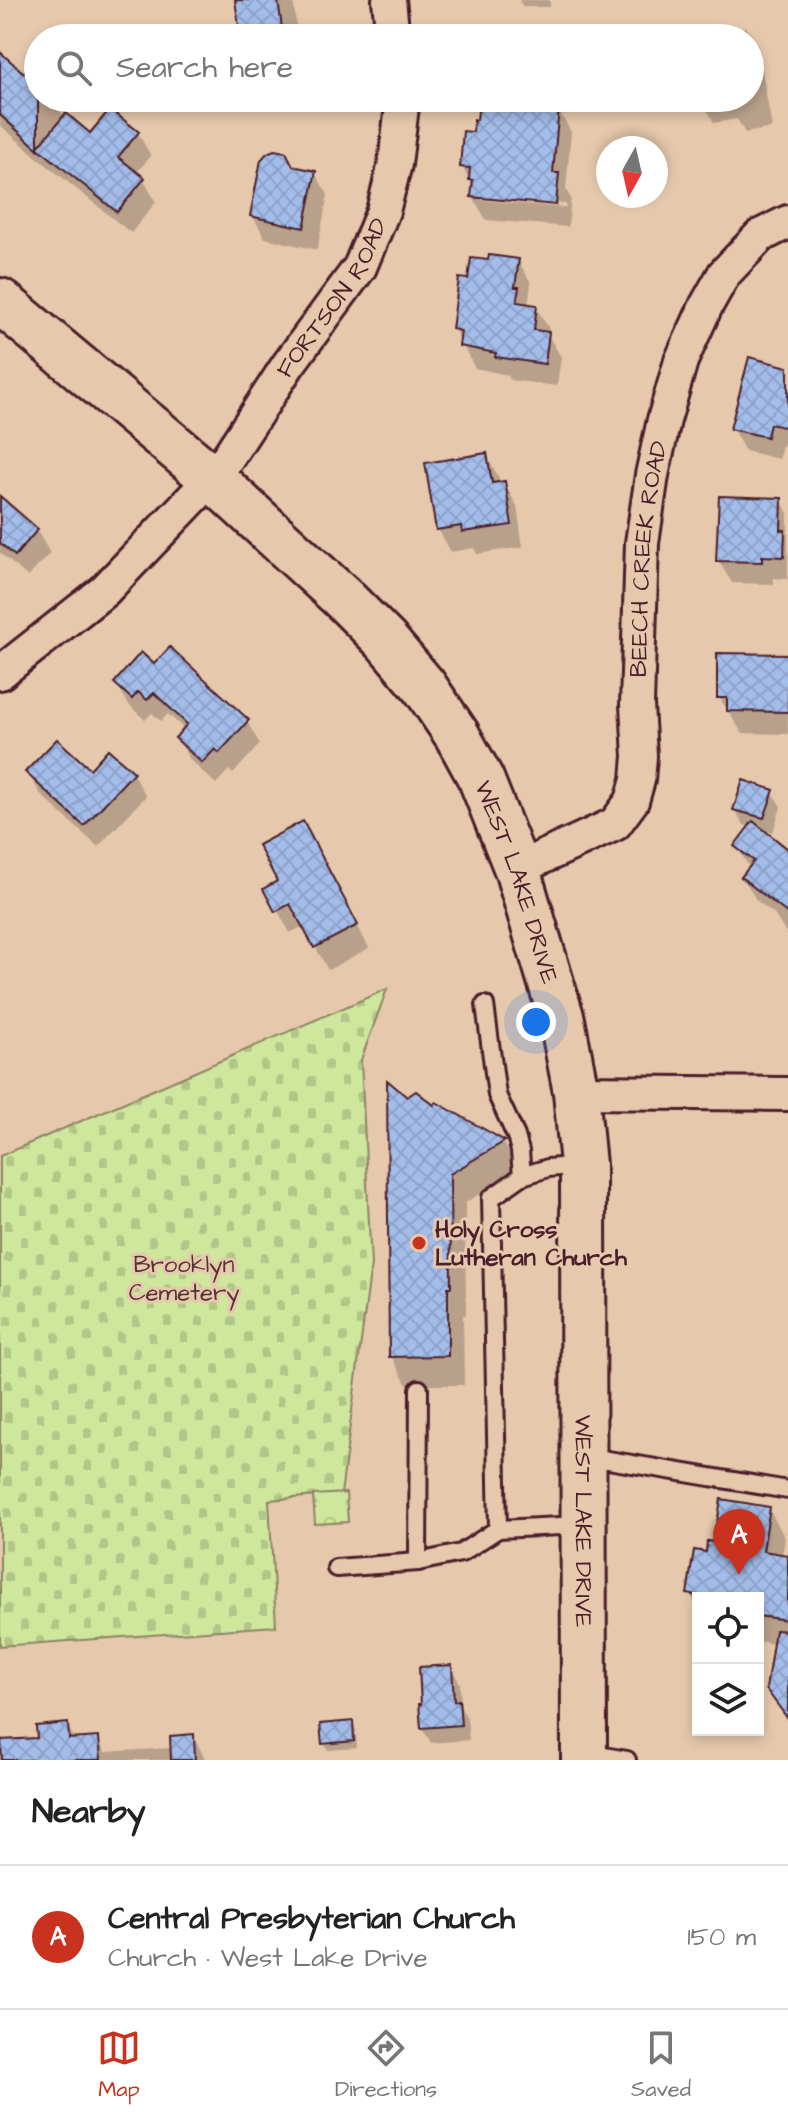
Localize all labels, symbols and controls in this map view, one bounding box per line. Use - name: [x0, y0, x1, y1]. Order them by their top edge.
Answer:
- search box: [24, 24, 764, 112]
- icon: search: [52, 46, 96, 90]
- text: Search here: [116, 47, 293, 89]
- north arrow: [596, 136, 668, 208]
- street label: FORTSON ROAD: [268, 213, 396, 384]
- street label: BEECH CREEK ROAD: [622, 438, 677, 678]
- street label: WEST LAKE DRIVE: [465, 776, 566, 988]
- your location: [516, 1002, 556, 1042]
- place label: Holy Cross Lutheran Church: [435, 1213, 628, 1275]
- marker: Holy Cross Lutheran Church: [410, 1234, 428, 1252]
- park label: Brooklyn Cemetery: [129, 1248, 239, 1311]
- street label: WEST LAKE DRIVE: [565, 1415, 600, 1627]
- pin: A: [713, 1509, 765, 1575]
- map controls: [692, 1592, 764, 1736]
- button: locate: [692, 1592, 764, 1664]
- button: layers: [692, 1664, 764, 1736]
- text: Nearby: [32, 1788, 146, 1836]
- text: Central Presbyterian Church: [108, 1898, 515, 1940]
- text: A: [50, 1919, 66, 1955]
- text: 150 m: [687, 1919, 756, 1955]
- text: Church · West Lake Drive: [108, 1940, 428, 1976]
- tab: Map: [97, 2026, 141, 2105]
- tab: Directions: [335, 2026, 437, 2105]
- tab: Saved: [631, 2026, 691, 2105]

